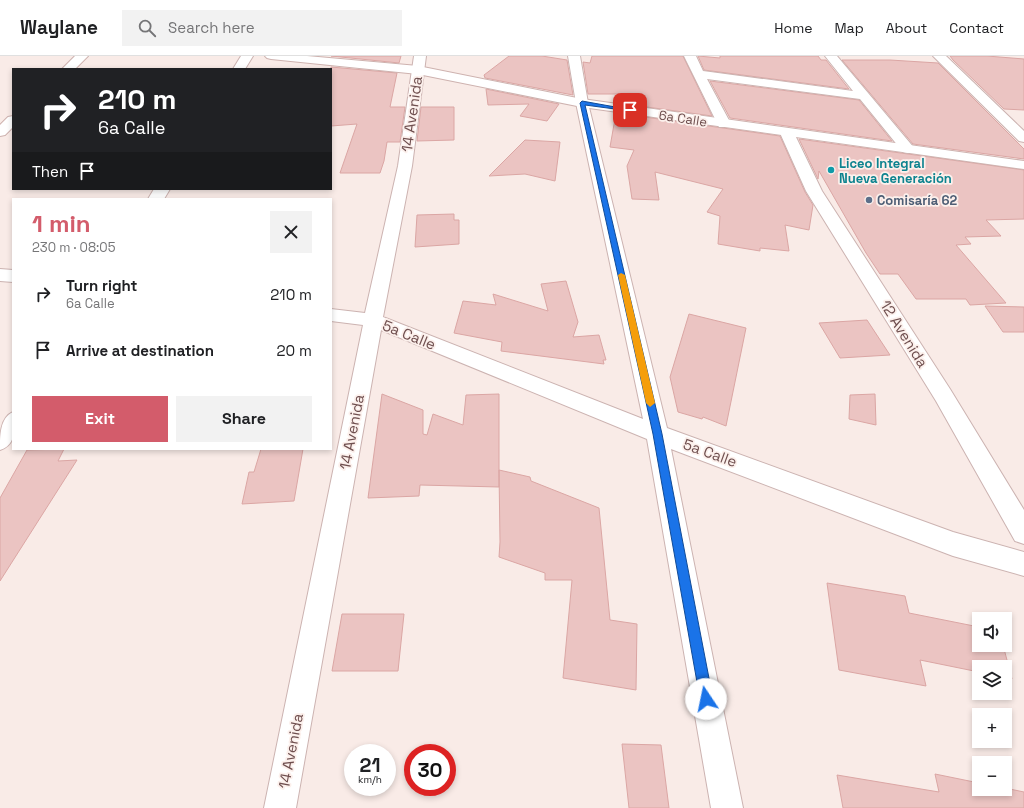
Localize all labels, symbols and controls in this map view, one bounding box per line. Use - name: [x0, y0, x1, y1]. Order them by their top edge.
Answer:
- search box: [122, 10, 402, 46]
- text: Waylane: [20, 15, 98, 40]
- icon: search: [136, 17, 158, 39]
- text: Search here: [168, 18, 255, 37]
- text: Home: [774, 19, 812, 37]
- text: Map: [834, 19, 864, 37]
- text: About: [886, 19, 927, 37]
- text: Contact: [949, 19, 1004, 37]
- street label: 14 Avenida: [397, 74, 426, 153]
- text: 210 m: [98, 81, 176, 117]
- icon: right: [32, 84, 84, 136]
- pin: [613, 93, 647, 127]
- icon: arrive: [619, 99, 641, 121]
- street label: 6a Calle: [658, 106, 708, 131]
- text: 6a Calle: [98, 116, 165, 139]
- place label: Liceo Integral Nueva Generación: [839, 155, 952, 187]
- icon: arrive: [76, 160, 98, 182]
- text: Then: [32, 162, 68, 181]
- marker: Liceo Integral Nueva Generación: [826, 165, 836, 175]
- place label: Comisaría 62: [877, 192, 958, 209]
- marker: Comisaría 62: [864, 195, 874, 205]
- text: 1 min: [32, 208, 91, 239]
- button: close: [270, 211, 312, 253]
- text: 230 m · 08:05: [32, 239, 115, 256]
- text: Turn right: [66, 276, 137, 295]
- icon: right: [32, 283, 54, 305]
- text: 210 m: [270, 285, 312, 304]
- text: 6a Calle: [66, 295, 115, 312]
- street label: 12 Avenida: [876, 296, 933, 371]
- street label: 5a Calle: [380, 315, 439, 354]
- icon: arrive: [32, 339, 54, 361]
- text: Arrive at destination: [66, 341, 214, 360]
- text: 20 m: [277, 341, 312, 360]
- street label: 14 Avenida: [335, 392, 368, 471]
- button: Exit: [32, 396, 168, 442]
- button: Share: [176, 396, 312, 442]
- street label: 5a Calle: [681, 434, 740, 471]
- map controls: [972, 612, 1012, 796]
- button: sound: [972, 612, 1012, 652]
- button: layers: [972, 660, 1012, 700]
- position arrow: [685, 678, 727, 720]
- button: +: [972, 708, 1012, 748]
- street label: 14 Avenida: [274, 711, 307, 790]
- speed limit sign: 30: [404, 744, 456, 796]
- text: 21: [360, 752, 380, 778]
- button: −: [972, 756, 1012, 796]
- text: km/h: [358, 773, 382, 786]

